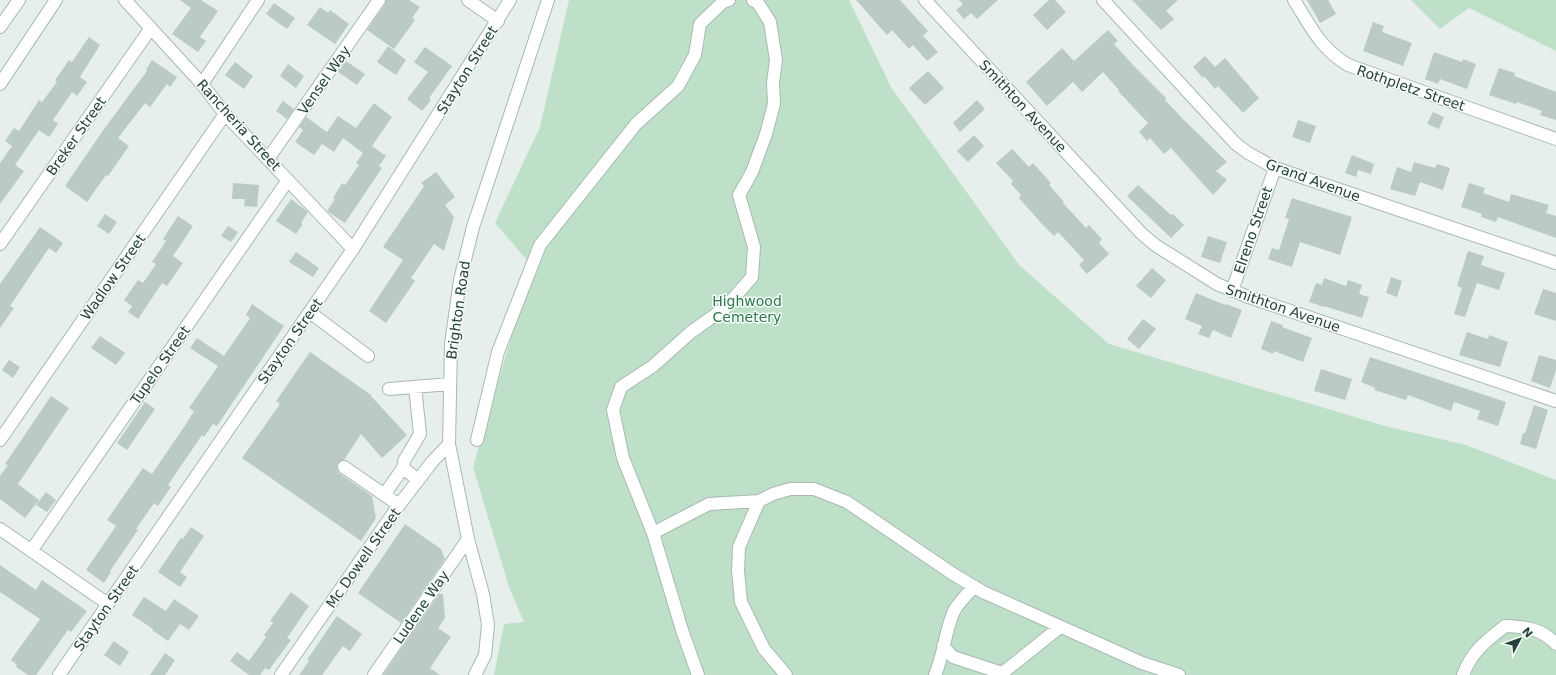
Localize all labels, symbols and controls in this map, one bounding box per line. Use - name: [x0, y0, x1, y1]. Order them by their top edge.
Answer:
- street label: Stayton Street: [433, 22, 501, 117]
- street label: Vensel Way: [294, 43, 354, 117]
- street label: Smithton Avenue: [976, 57, 1070, 155]
- street label: Rothpletz Street: [1355, 62, 1468, 114]
- street label: Rancheria Street: [194, 76, 285, 174]
- street label: Breker Street: [43, 93, 109, 179]
- street label: Grand Avenue: [1264, 155, 1362, 205]
- street label: Elreno Street: [1231, 184, 1276, 276]
- street label: Wadlow Street: [77, 231, 149, 323]
- street label: Brighton Road: [443, 260, 473, 360]
- street label: Smithton Avenue: [1224, 281, 1342, 335]
- park label: Highwood Cemetery: [712, 293, 782, 325]
- street label: Stayton Street: [254, 295, 326, 387]
- street label: Tupelo Street: [126, 322, 193, 408]
- street label: Mc Dowell Street: [322, 504, 404, 611]
- street label: Stayton Street: [70, 562, 142, 654]
- street label: Ludene Way: [390, 567, 452, 647]
- north arrow: [1500, 619, 1540, 659]
- text: N: [1519, 625, 1535, 641]

